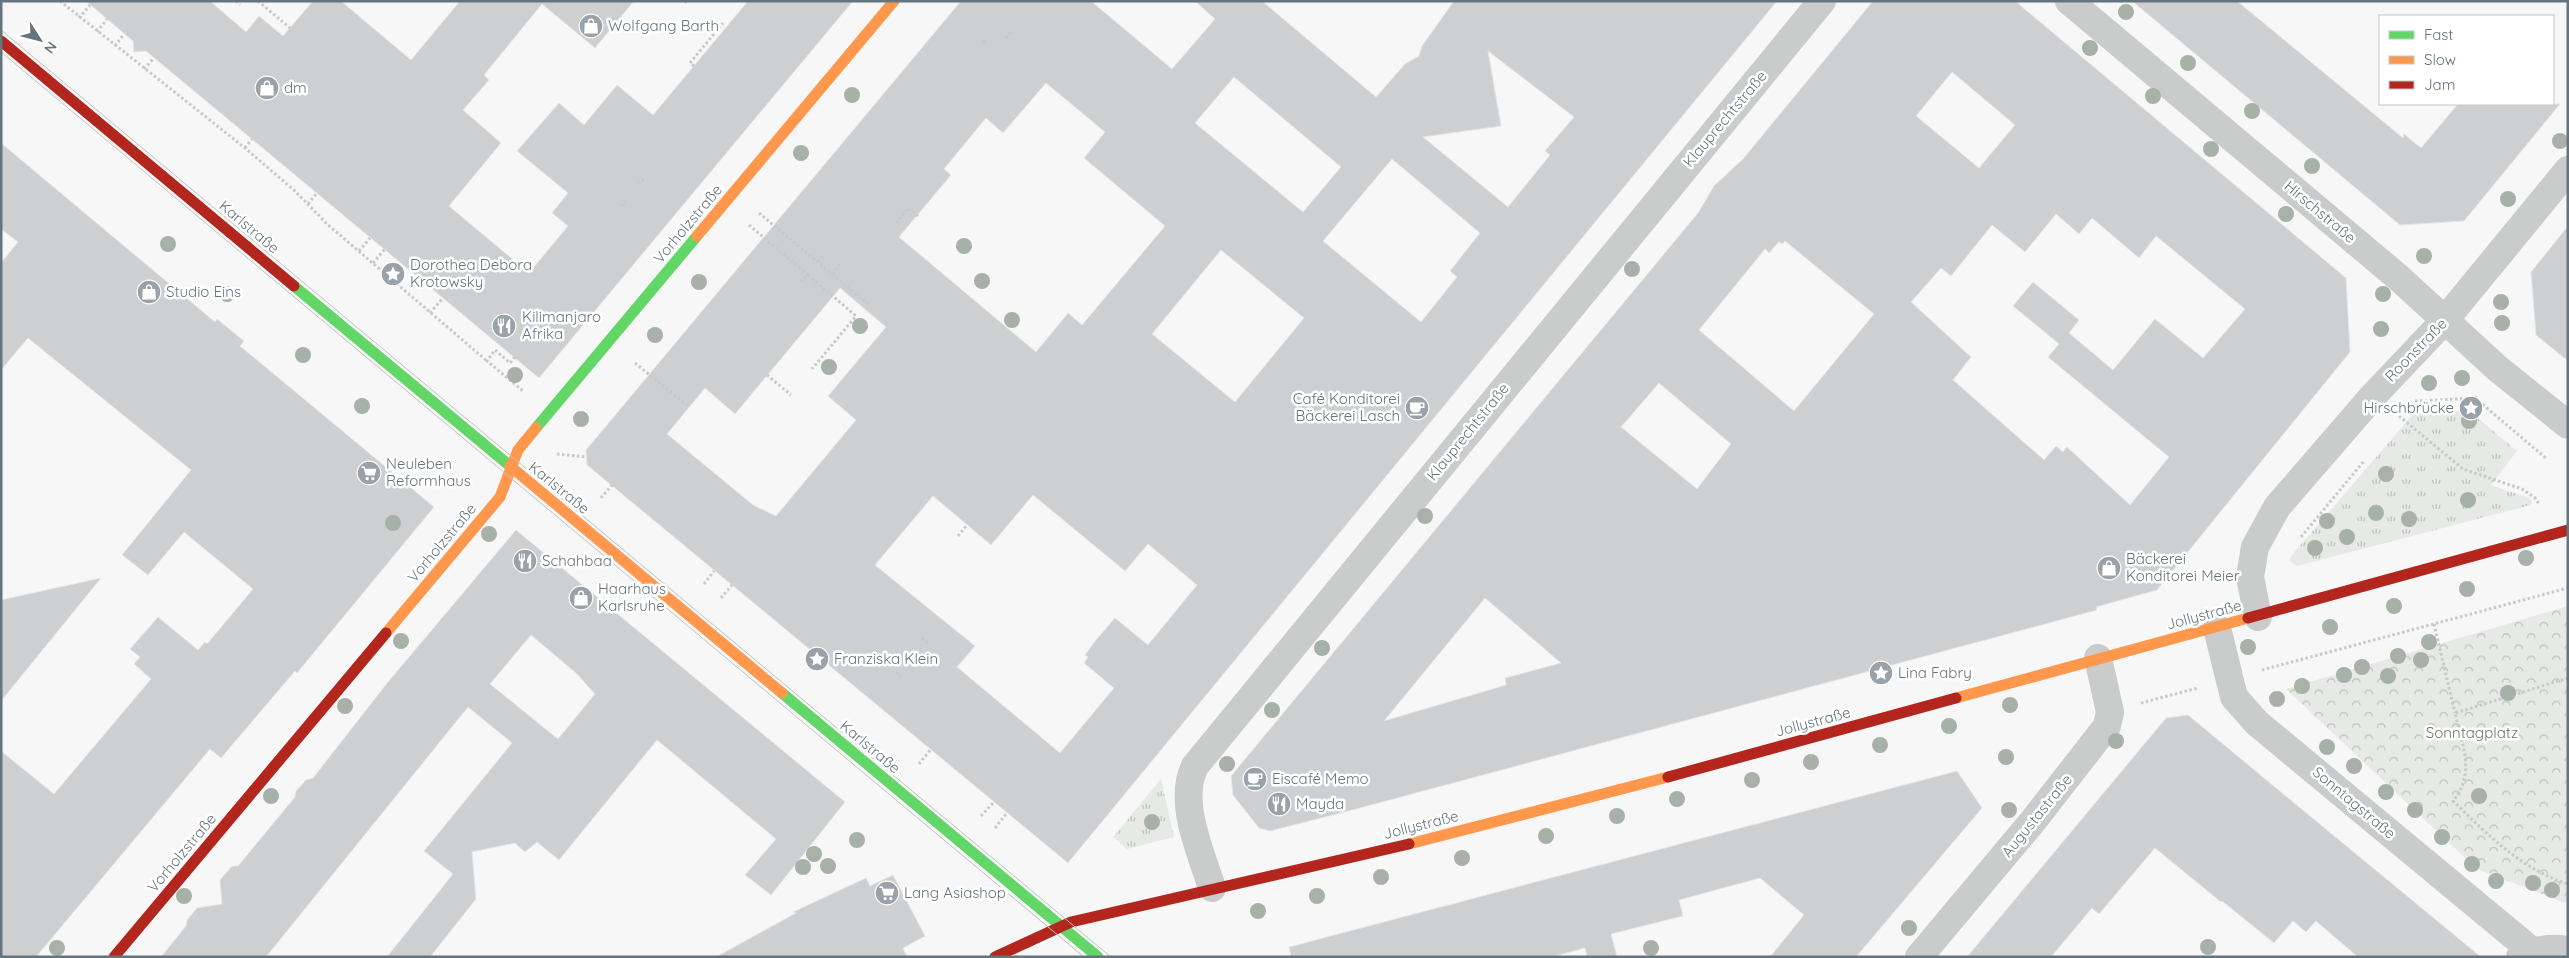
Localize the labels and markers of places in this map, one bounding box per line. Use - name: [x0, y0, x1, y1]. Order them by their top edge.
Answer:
- shop icon: Wolfgang Barth: [578, 13, 604, 39]
- place label: Wolfgang Barth: [608, 16, 719, 35]
- shop icon: dm: [254, 75, 280, 101]
- place label: dm: [284, 78, 307, 97]
- place label: Dorothea Debora Krotowsky: [410, 255, 532, 291]
- place icon: Dorothea Debora Krotowsky: [380, 261, 406, 287]
- shop icon: Studio Eins: [136, 279, 162, 305]
- place label: Studio Eins: [166, 282, 241, 301]
- place label: Kilimanjaro Afrika: [522, 307, 601, 343]
- restaurant icon: Kilimanjaro Afrika: [491, 313, 517, 339]
- place label: Café Konditorei Bäckerei Lasch: [1293, 389, 1400, 425]
- cafe icon: Café Konditorei Bäckerei Lasch: [1404, 395, 1430, 421]
- place icon: Hirschbrücke: [2458, 395, 2484, 421]
- place label: Hirschbrücke: [2364, 398, 2454, 417]
- place label: Neuleben Reformhaus: [386, 454, 471, 490]
- supermarket icon: Neuleben Reformhaus: [356, 460, 382, 486]
- restaurant icon: Schahbaa: [512, 548, 538, 574]
- place label: Bäckerei Konditorei Meier: [2126, 549, 2240, 585]
- place label: Schahbaa: [542, 551, 612, 570]
- shop icon: Bäckerei Konditorei Meier: [2096, 555, 2122, 581]
- place label: Haarhaus Karlsruhe: [598, 579, 666, 615]
- shop icon: Haarhaus Karlsruhe: [568, 585, 594, 611]
- place icon: Franziska Klein: [804, 646, 830, 672]
- place label: Franziska Klein: [834, 649, 938, 668]
- place icon: Lina Fabry: [1868, 660, 1894, 686]
- place label: Lina Fabry: [1898, 663, 1972, 682]
- cafe icon: Eiscafé Memo: [1242, 766, 1268, 792]
- place label: Eiscafé Memo: [1272, 769, 1369, 788]
- restaurant icon: Mayda: [1266, 791, 1292, 817]
- place label: Mayda: [1296, 794, 1344, 813]
- supermarket icon: Lang Asiashop: [874, 880, 900, 906]
- place label: Lang Asiashop: [904, 883, 1006, 902]

